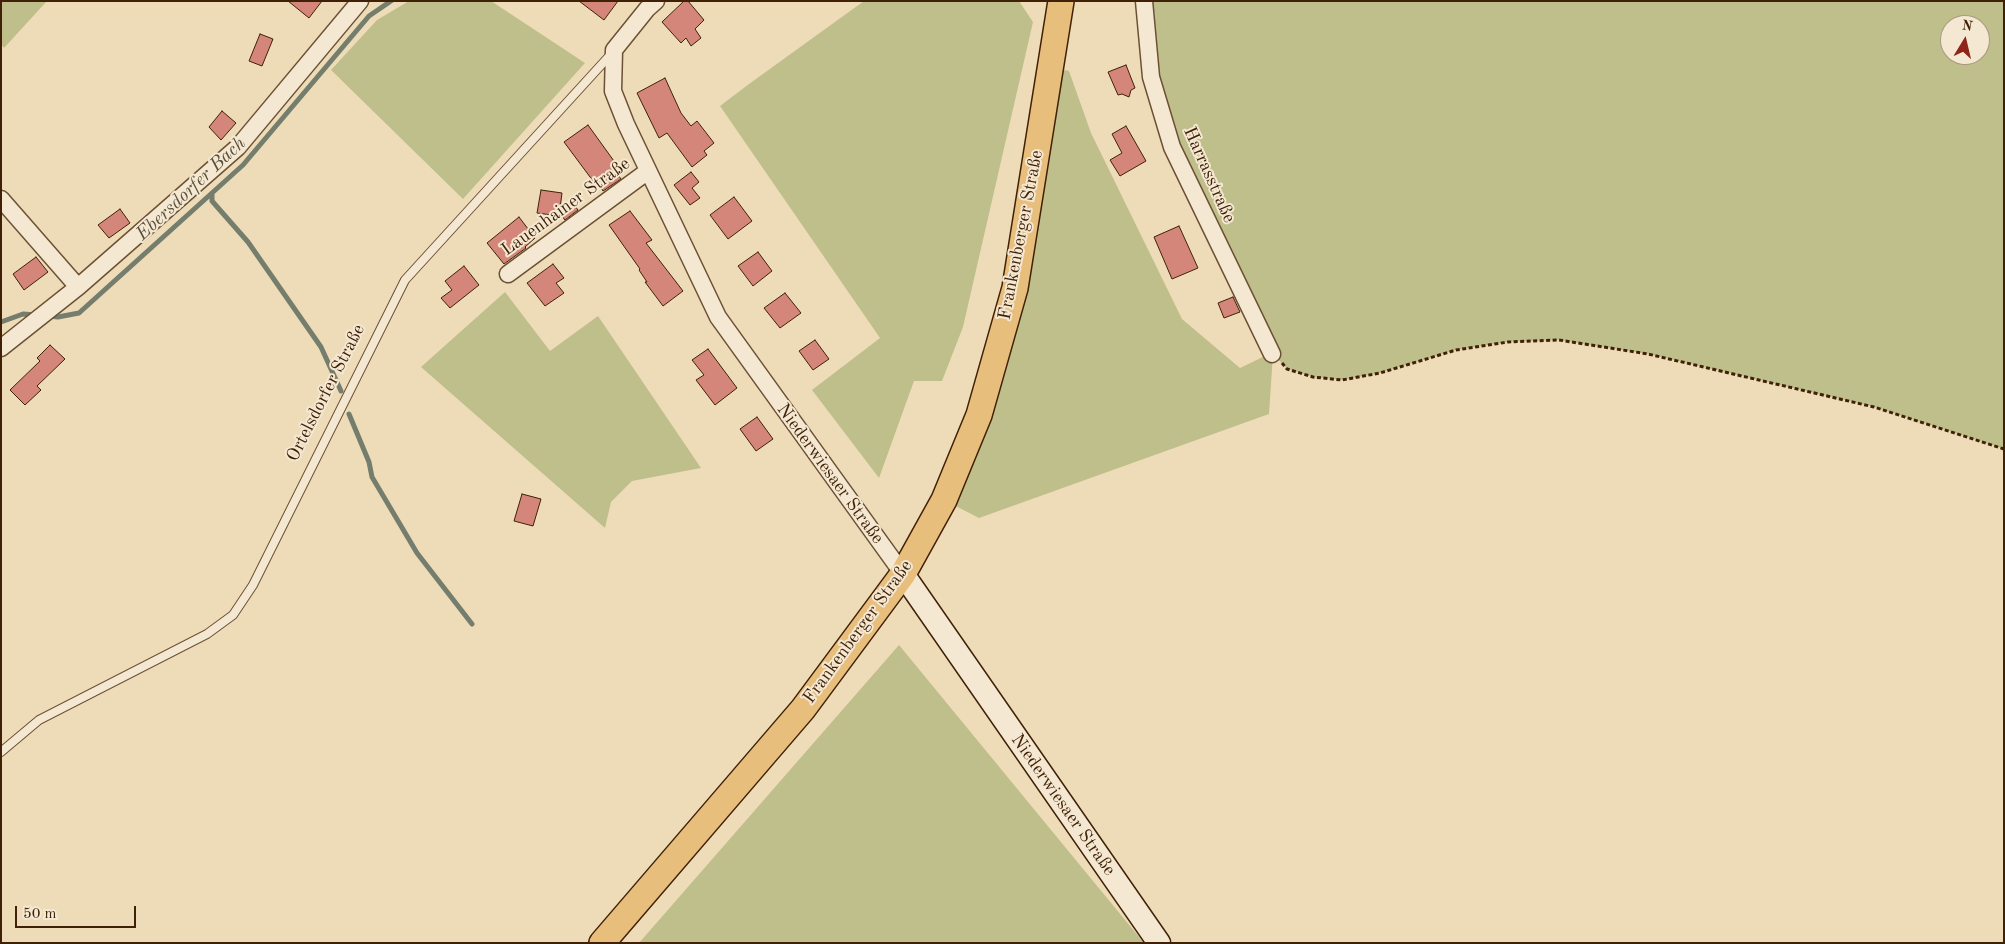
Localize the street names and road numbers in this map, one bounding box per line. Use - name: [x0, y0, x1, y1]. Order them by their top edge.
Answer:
- street label: Harrasstraße: [1178, 124, 1240, 226]
- street label: Frankenberger Straße: [994, 148, 1048, 322]
- street label: Lauenhainer Straße: [497, 153, 635, 261]
- street label: Ortelsdorfer Straße: [282, 321, 370, 465]
- street label: Niederwiesaer Straße: [772, 400, 888, 548]
- street label: Frankenberger Straße: [799, 556, 917, 708]
- street label: Niederwiesaer Straße: [1006, 730, 1120, 880]

